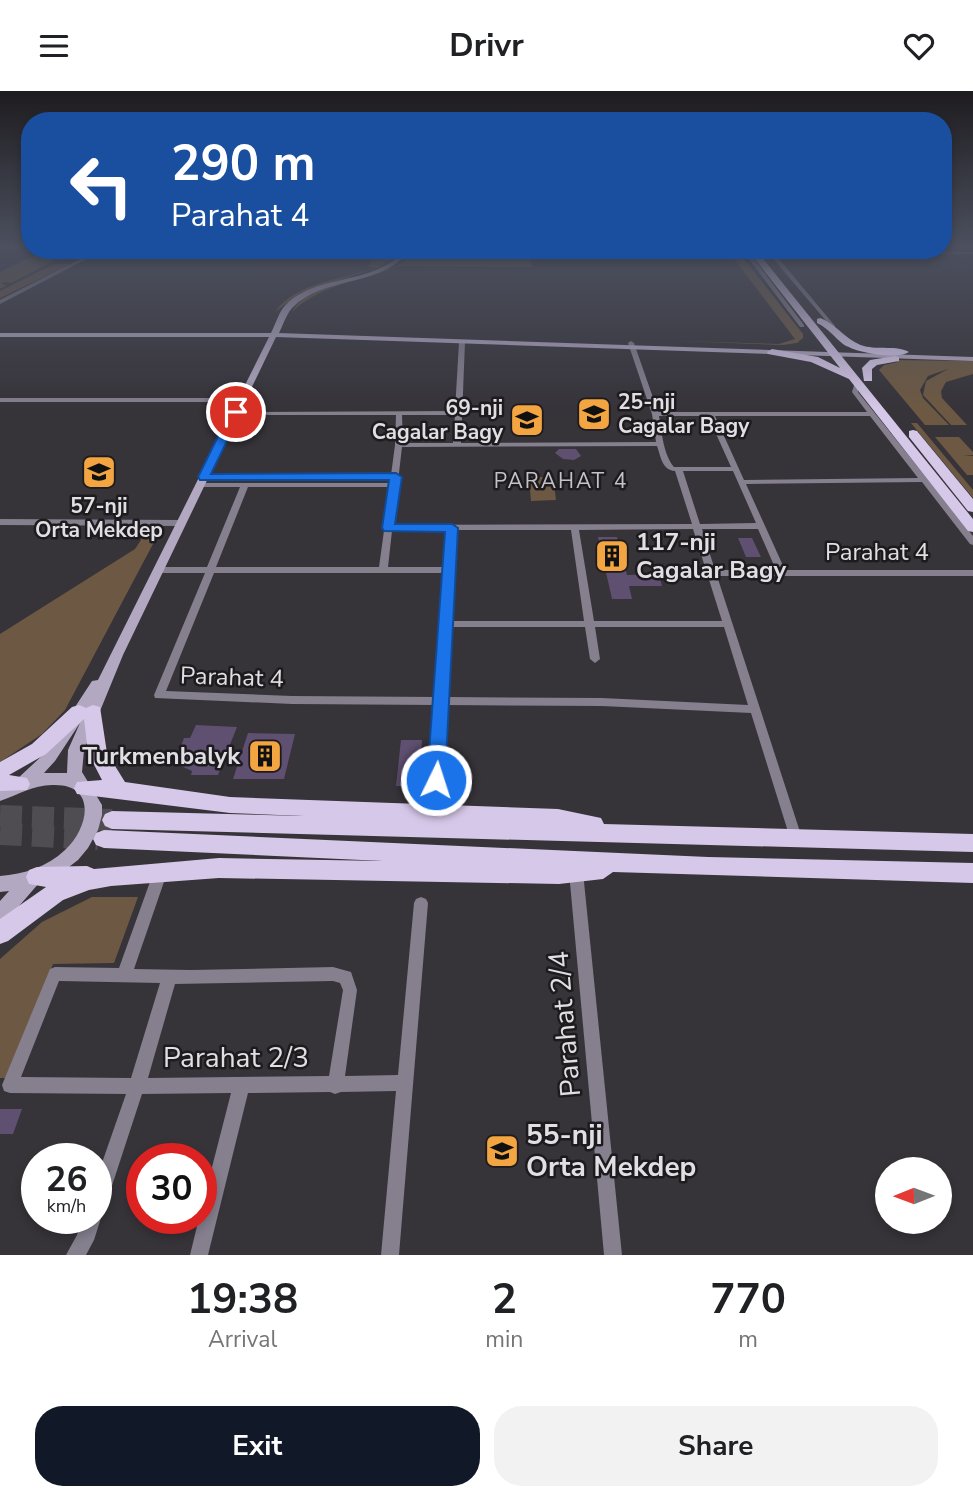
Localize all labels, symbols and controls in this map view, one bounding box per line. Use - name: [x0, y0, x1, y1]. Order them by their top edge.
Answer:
- text: Drivr: [449, 24, 524, 67]
- icon: menu: [35, 27, 73, 65]
- icon: heart: [900, 27, 938, 65]
- text: 290 m: [171, 130, 315, 197]
- icon: left: [56, 140, 147, 231]
- text: Parahat 4: [171, 194, 309, 237]
- pin: [206, 382, 266, 442]
- place label: 25-nji Cagalar Bagy: [618, 388, 750, 440]
- icon: arrive: [217, 393, 255, 431]
- place label: 69-nji Cagalar Bagy: [372, 394, 504, 446]
- school or university icon: 25-nji Cagalar Bagy: [575, 395, 613, 433]
- school or university icon: 69-nji Cagalar Bagy: [508, 401, 546, 439]
- school or university icon: 57-nji Orta Mekdep: [80, 453, 118, 491]
- district label: PARAHAT 4: [494, 467, 628, 495]
- place label: 57-nji Orta Mekdep: [35, 492, 163, 544]
- place label: 117-nji Cagalar Bagy: [636, 526, 786, 586]
- street label: Parahat 4: [825, 536, 929, 568]
- building icon: 117-nji Cagalar Bagy: [593, 537, 631, 575]
- street label: Parahat 4: [180, 659, 284, 695]
- building icon: Turkmenbalyk: [246, 737, 284, 775]
- place label: Turkmenbalyk: [82, 740, 241, 772]
- position arrow: [399, 743, 473, 817]
- street label: Parahat 2/4: [540, 950, 590, 1098]
- street label: Parahat 2/3: [163, 1039, 309, 1077]
- place label: 55-nji Orta Mekdep: [526, 1116, 696, 1186]
- school or university icon: 55-nji Orta Mekdep: [483, 1132, 521, 1170]
- speed limit sign: 30: [126, 1143, 217, 1234]
- text: 26: [45, 1156, 88, 1203]
- north arrow: [875, 1157, 952, 1234]
- map controls: [875, 1157, 952, 1234]
- text: km/h: [47, 1194, 86, 1218]
- text: 19:38: [187, 1271, 298, 1328]
- text: 2: [492, 1271, 517, 1328]
- text: 770: [710, 1271, 786, 1328]
- text: Arrival: [208, 1324, 277, 1355]
- text: min: [485, 1324, 523, 1355]
- text: m: [738, 1324, 758, 1355]
- button: Exit: [35, 1406, 480, 1486]
- button: Share: [494, 1406, 938, 1486]

